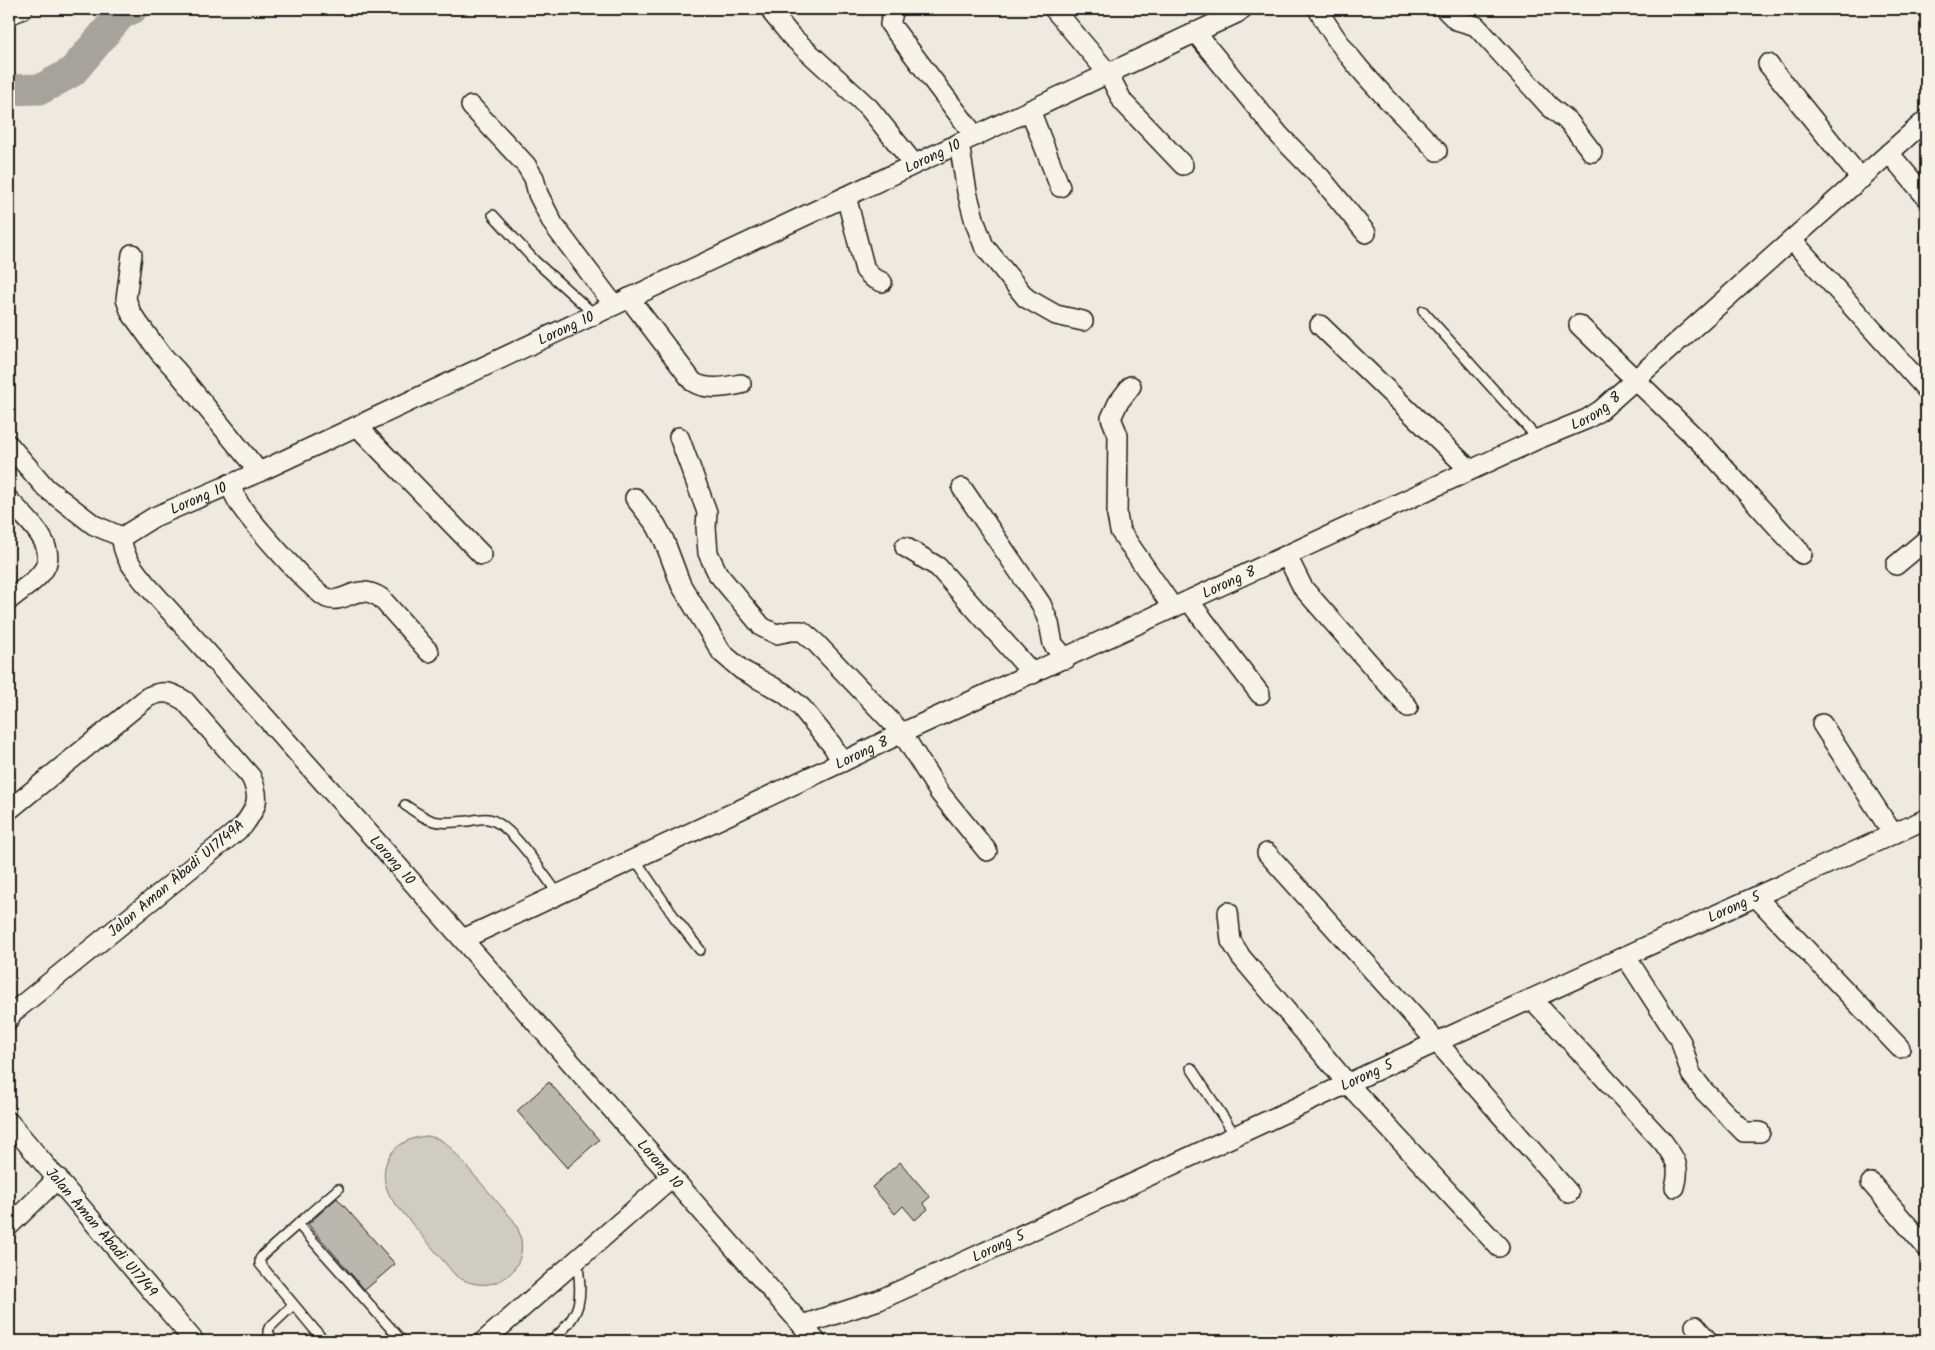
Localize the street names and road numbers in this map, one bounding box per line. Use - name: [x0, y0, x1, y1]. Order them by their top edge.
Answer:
- street label: Lorong 10: [901, 133, 966, 180]
- street label: Lorong 10: [534, 305, 599, 353]
- street label: Lorong 8: [1567, 386, 1628, 437]
- street label: Lorong 10: [166, 476, 232, 522]
- street label: Lorong 8: [1198, 560, 1261, 606]
- street label: Lorong 8: [831, 730, 894, 777]
- street label: Jalan Aman Abadi U17/49A: [103, 814, 250, 943]
- street label: Lorong 10: [363, 830, 421, 891]
- street label: Lorong 5: [1704, 885, 1766, 930]
- street label: Lorong 5: [1336, 1053, 1398, 1098]
- street label: Lorong 10: [631, 1134, 689, 1195]
- street label: Jalan Aman Abadi U17/49: [39, 1162, 164, 1303]
- street label: Lorong 5: [968, 1224, 1030, 1269]

